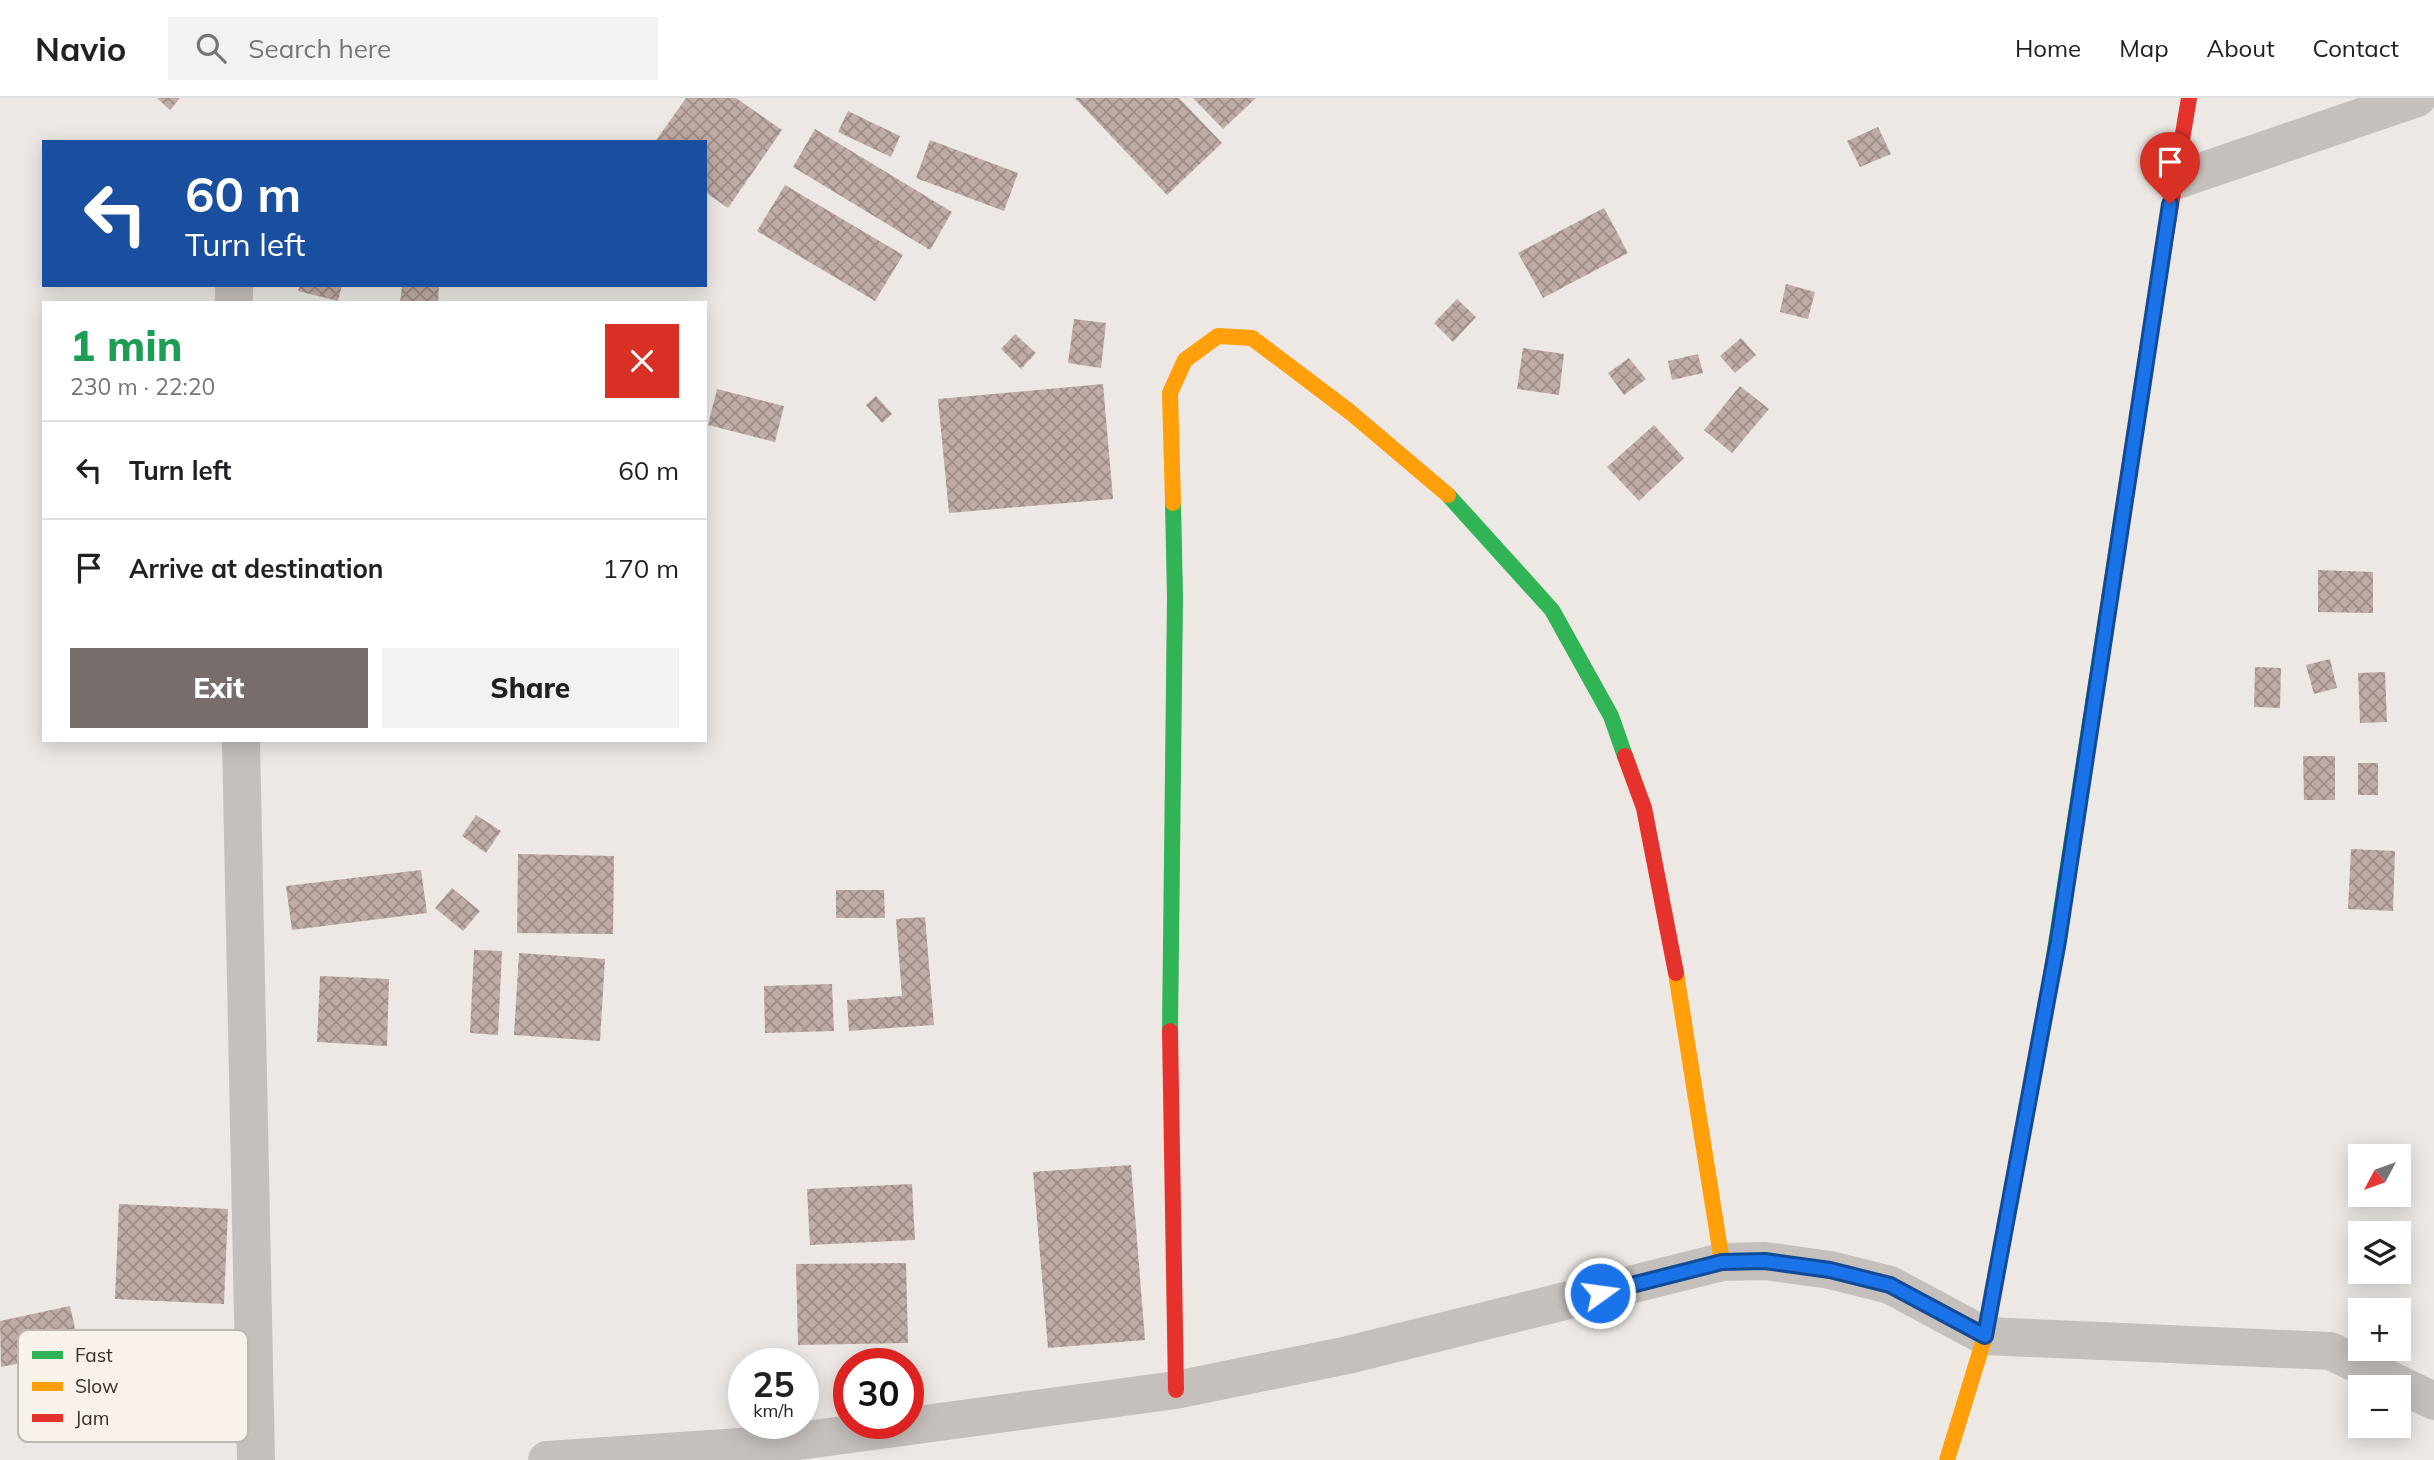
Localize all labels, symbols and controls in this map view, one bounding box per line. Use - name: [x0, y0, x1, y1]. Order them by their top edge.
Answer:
- search box: [168, 17, 658, 80]
- text: Navio: [35, 28, 126, 69]
- icon: search: [192, 29, 230, 67]
- text: Search here: [248, 32, 391, 65]
- text: Home: [2015, 33, 2081, 63]
- text: Map: [2119, 33, 2169, 63]
- text: About: [2207, 33, 2275, 63]
- text: Contact: [2313, 33, 2399, 63]
- pin: [2140, 132, 2200, 204]
- icon: arrive: [2151, 143, 2189, 181]
- text: 60 m: [185, 163, 301, 224]
- icon: left: [70, 168, 161, 259]
- text: Turn left: [185, 224, 305, 264]
- text: 1 min: [70, 319, 183, 372]
- button: close: [605, 324, 679, 398]
- text: 230 m · 22:20: [70, 372, 215, 401]
- icon: left: [70, 451, 108, 489]
- text: Turn left: [129, 454, 231, 487]
- text: 60 m: [618, 454, 679, 487]
- icon: arrive: [70, 549, 108, 587]
- text: Arrive at destination: [129, 552, 384, 585]
- text: 170 m: [603, 552, 679, 585]
- button: Exit: [70, 648, 368, 728]
- button: Share: [382, 648, 679, 728]
- north arrow: [2348, 1144, 2412, 1208]
- map controls: [2348, 1144, 2411, 1438]
- button: layers: [2348, 1221, 2411, 1284]
- position arrow: [1563, 1256, 1637, 1330]
- button: +: [2348, 1298, 2411, 1361]
- legend: [18, 1330, 248, 1442]
- text: Fast: [75, 1343, 113, 1367]
- speed limit sign: 30: [833, 1348, 924, 1439]
- text: 25: [752, 1362, 795, 1406]
- text: Slow: [75, 1374, 119, 1398]
- button: −: [2348, 1375, 2411, 1438]
- text: km/h: [753, 1399, 794, 1422]
- text: Jam: [75, 1406, 109, 1430]

